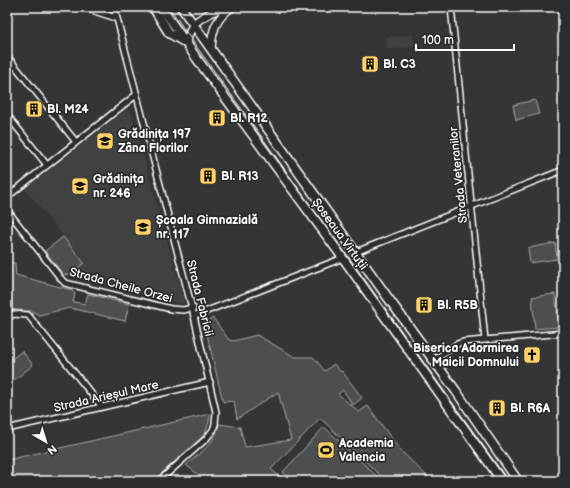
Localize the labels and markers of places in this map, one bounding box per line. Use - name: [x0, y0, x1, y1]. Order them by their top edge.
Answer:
- building icon: Bl. C3: [360, 54, 380, 74]
- place label: Bl. C3: [383, 57, 416, 72]
- building icon: Bl. M24: [24, 99, 44, 119]
- place label: Bl. M24: [47, 102, 88, 117]
- building icon: Bl. R12: [207, 108, 227, 128]
- place label: Bl. R12: [230, 111, 269, 126]
- place label: Grădinița 197 Zâna Florilor: [118, 127, 191, 156]
- school or university icon: Grădinița 197 Zâna Florilor: [95, 131, 115, 151]
- building icon: Bl. R13: [198, 166, 218, 186]
- place label: Bl. R13: [221, 169, 259, 184]
- place label: Grădinița nr. 246: [93, 172, 144, 201]
- school or university icon: Grădinița nr. 246: [70, 176, 90, 196]
- place label: Școala Gimnazială nr. 117: [156, 213, 258, 242]
- school or university icon: Școala Gimnazială nr. 117: [133, 217, 153, 237]
- building icon: Bl. R5B: [414, 295, 434, 315]
- place label: Bl. R5B: [437, 298, 478, 313]
- place label: Biserica Adormirea Maicii Domnului: [413, 341, 519, 370]
- church icon: Biserica Adormirea Maicii Domnului: [522, 345, 542, 365]
- building icon: Bl. R6A: [487, 398, 507, 418]
- place label: Bl. R6A: [510, 401, 551, 416]
- place label: Academia Valencia: [338, 436, 394, 465]
- sports icon: Academia Valencia: [316, 440, 336, 460]

